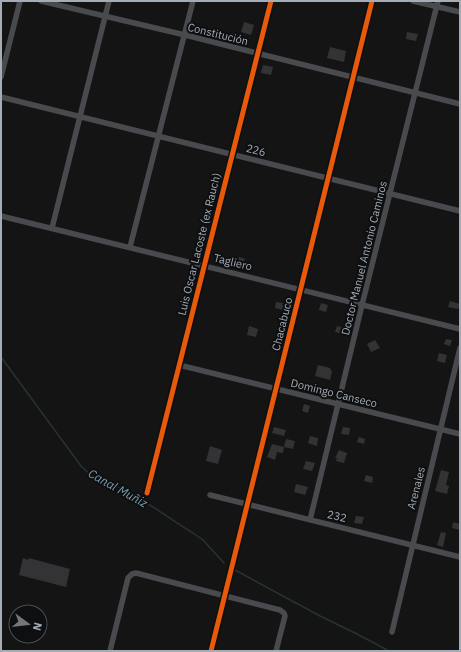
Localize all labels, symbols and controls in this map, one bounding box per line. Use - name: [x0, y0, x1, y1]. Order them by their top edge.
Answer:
- street label: Constitución: [186, 20, 250, 48]
- street label: 226: [245, 141, 267, 159]
- street label: Luis Oscar Lacoste (ex Rauch): [174, 171, 224, 317]
- street label: Doctor Manuel Antonio Caminos: [338, 179, 390, 337]
- street label: Tagliero: [212, 250, 254, 274]
- street label: Chacabuco: [269, 296, 295, 352]
- street label: Domingo Canseco: [289, 375, 379, 411]
- street label: Arenales: [404, 465, 428, 511]
- water label: Canal Muñiz: [86, 466, 151, 511]
- street label: 232: [326, 507, 348, 525]
- north arrow: [8, 604, 48, 644]
- text: N: [30, 621, 45, 632]

